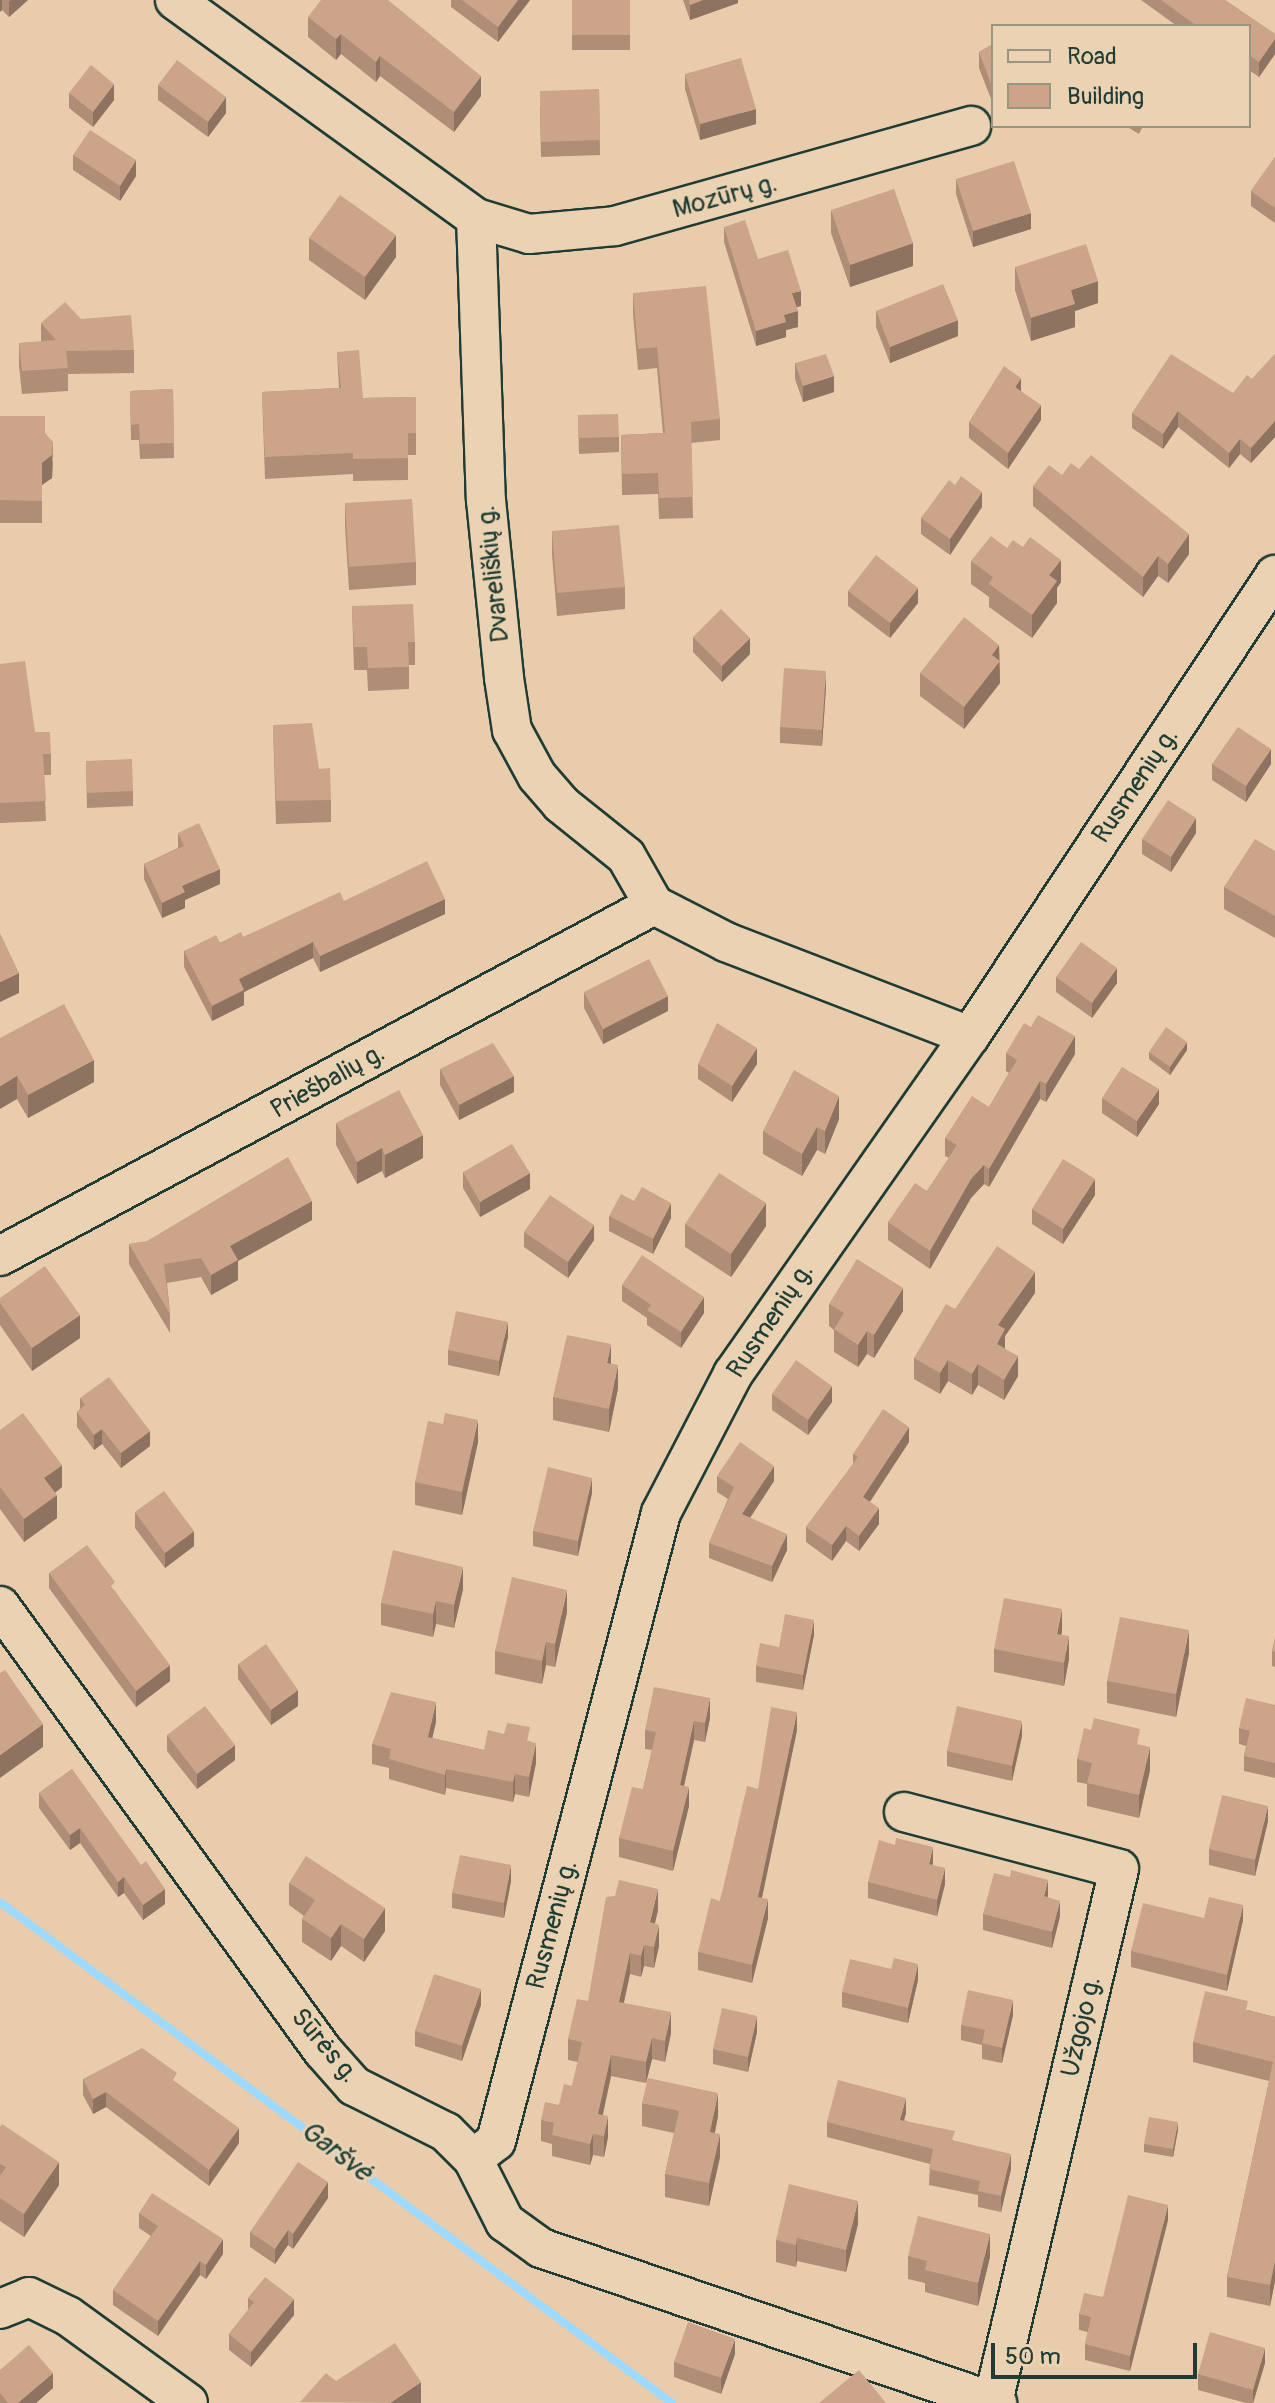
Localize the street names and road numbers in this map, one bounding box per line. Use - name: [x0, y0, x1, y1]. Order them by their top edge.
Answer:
- street label: Mozūrų g.: [669, 168, 781, 226]
- street label: Dvareliškių g.: [471, 504, 517, 644]
- street label: Rusmenių g.: [1086, 722, 1186, 850]
- street label: Priešbalių g.: [265, 1038, 391, 1126]
- street label: Rusmenių g.: [721, 1257, 821, 1385]
- street label: Rusmenių g.: [521, 1857, 585, 1993]
- street label: Užgojo g.: [1055, 1974, 1109, 2080]
- street label: Sūrės g.: [284, 2002, 364, 2090]

